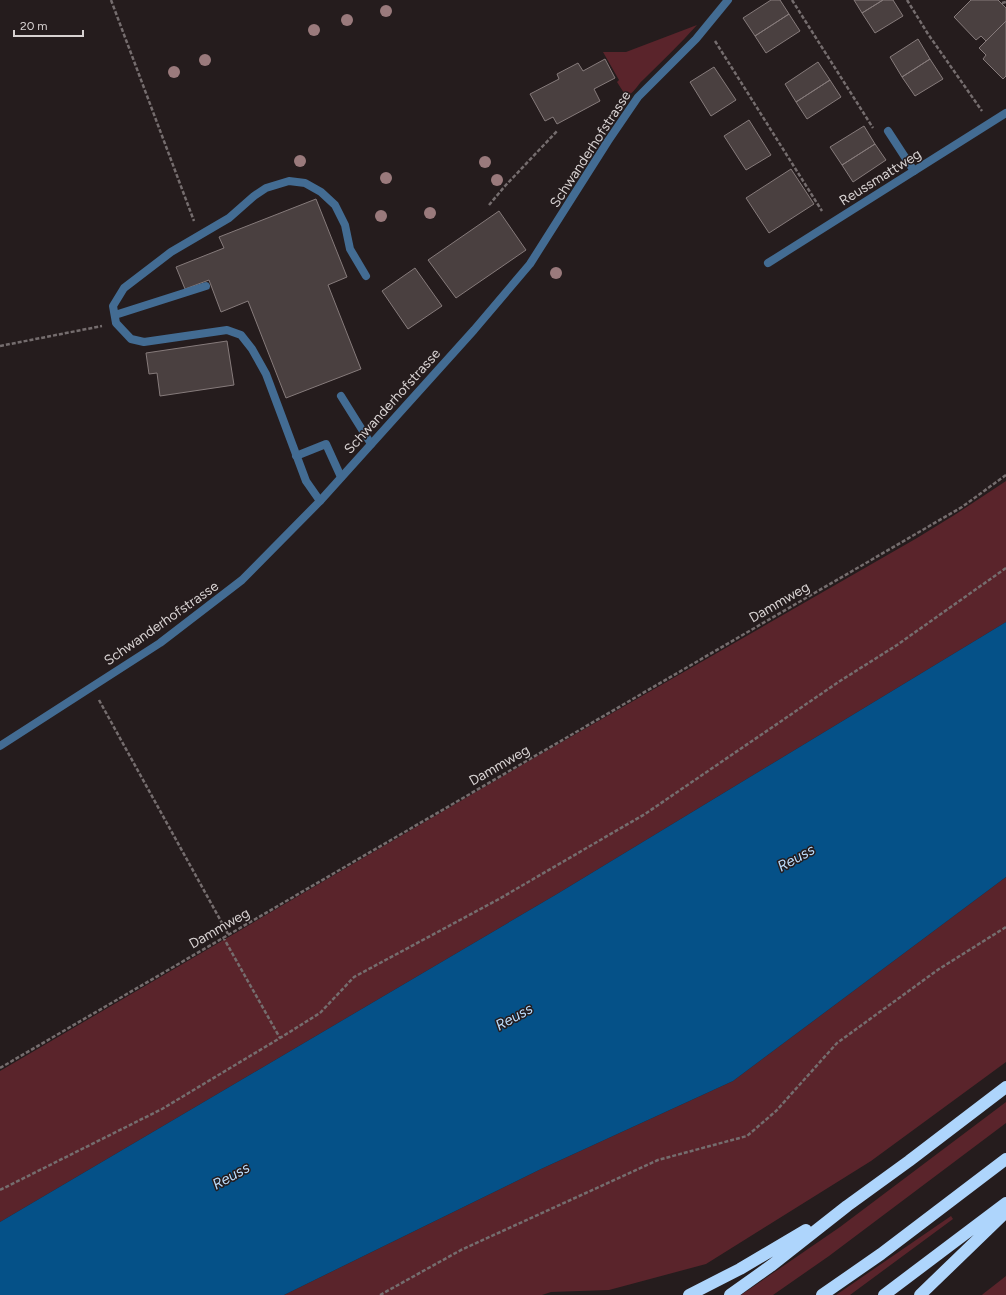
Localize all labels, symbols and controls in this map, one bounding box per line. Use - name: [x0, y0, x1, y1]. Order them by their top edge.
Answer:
- scale bar: [14, 12, 83, 38]
- text: 20 m: [20, 19, 48, 33]
- street label: Schwanderhofstrasse: [546, 87, 635, 211]
- street label: Reussmattweg: [836, 145, 924, 209]
- street label: Schwanderhofstrasse: [341, 345, 444, 457]
- street label: Schwanderhofstrasse: [101, 577, 222, 669]
- street label: Dammweg: [746, 578, 813, 627]
- street label: Dammweg: [466, 741, 533, 790]
- water label: Reuss: [774, 840, 818, 876]
- street label: Dammweg: [186, 904, 253, 953]
- water label: Reuss: [492, 999, 536, 1035]
- water label: Reuss: [209, 1158, 253, 1194]

